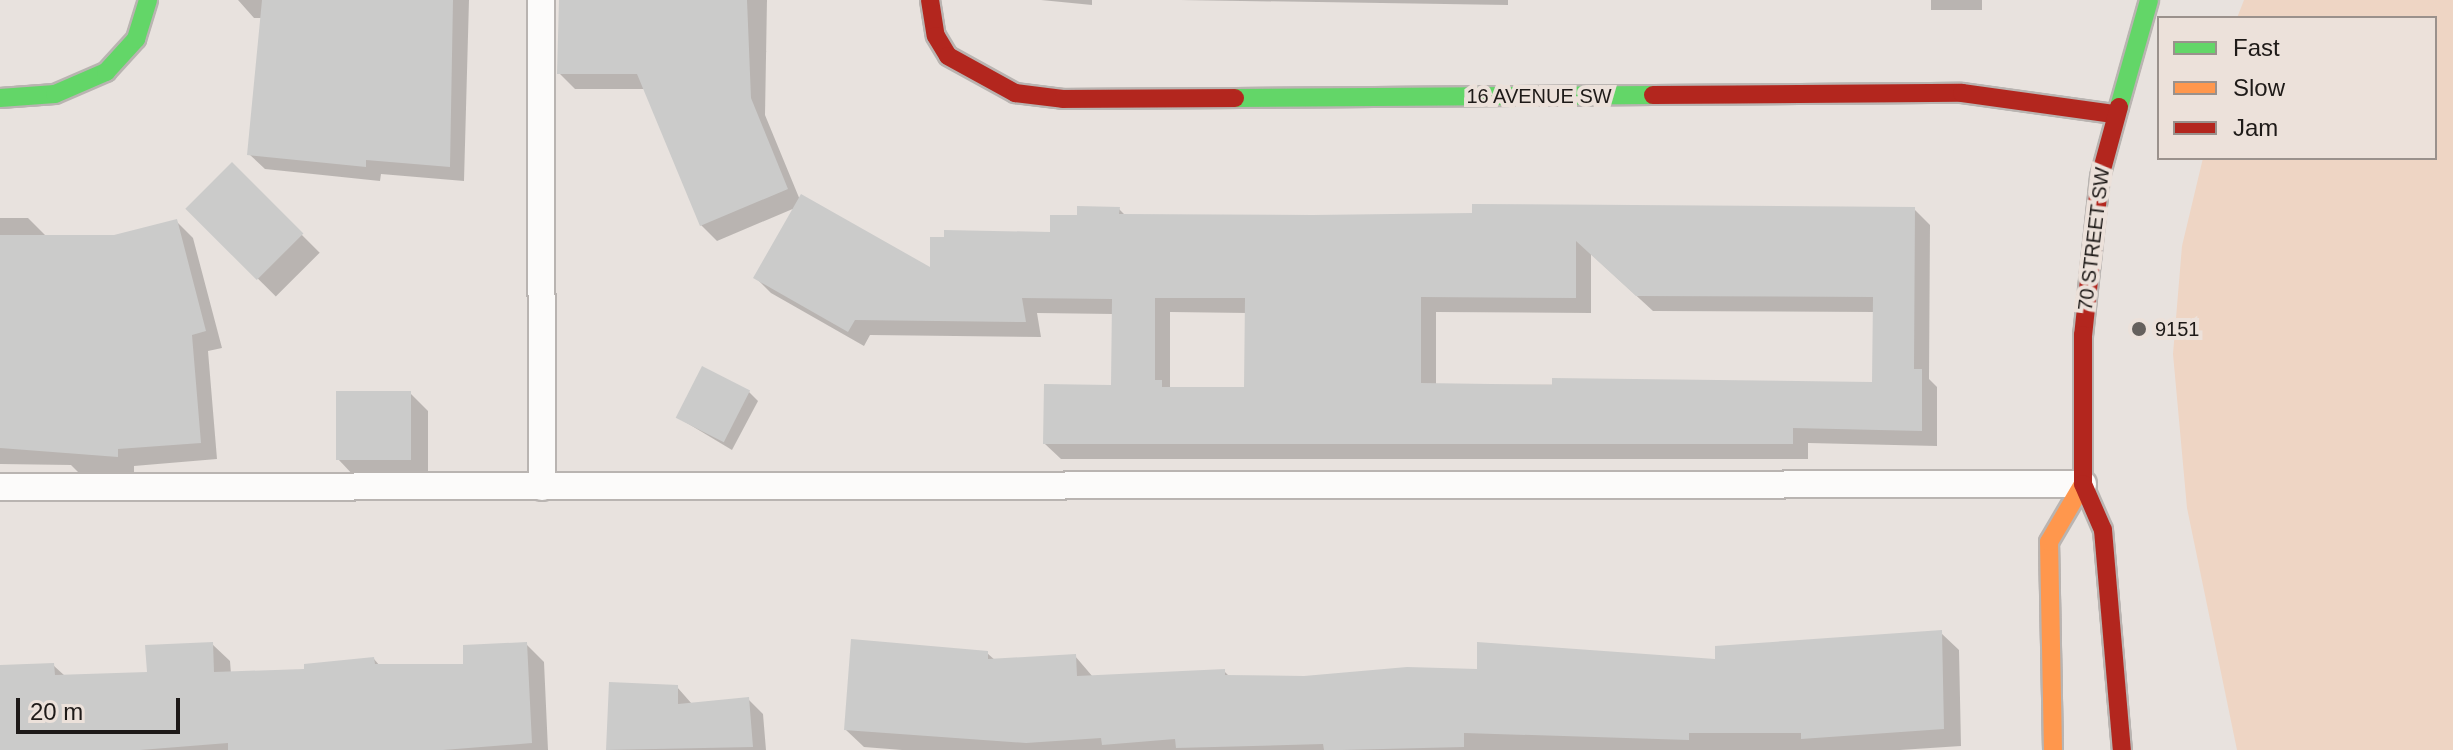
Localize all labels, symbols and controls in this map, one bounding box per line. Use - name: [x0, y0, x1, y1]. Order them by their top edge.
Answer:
- legend: [2157, 16, 2437, 160]
- text: Fast: [2233, 34, 2280, 61]
- text: Slow: [2233, 74, 2285, 101]
- street label: 16 AVENUE SW: [1466, 84, 1612, 108]
- text: Jam: [2233, 114, 2278, 141]
- street label: 70 STREET SW: [2073, 166, 2115, 312]
- place label: 9151: [2155, 317, 2199, 341]
- marker: 9151: [2130, 320, 2148, 338]
- scale bar: [20, 682, 184, 732]
- text: 20 m: [30, 698, 83, 725]

